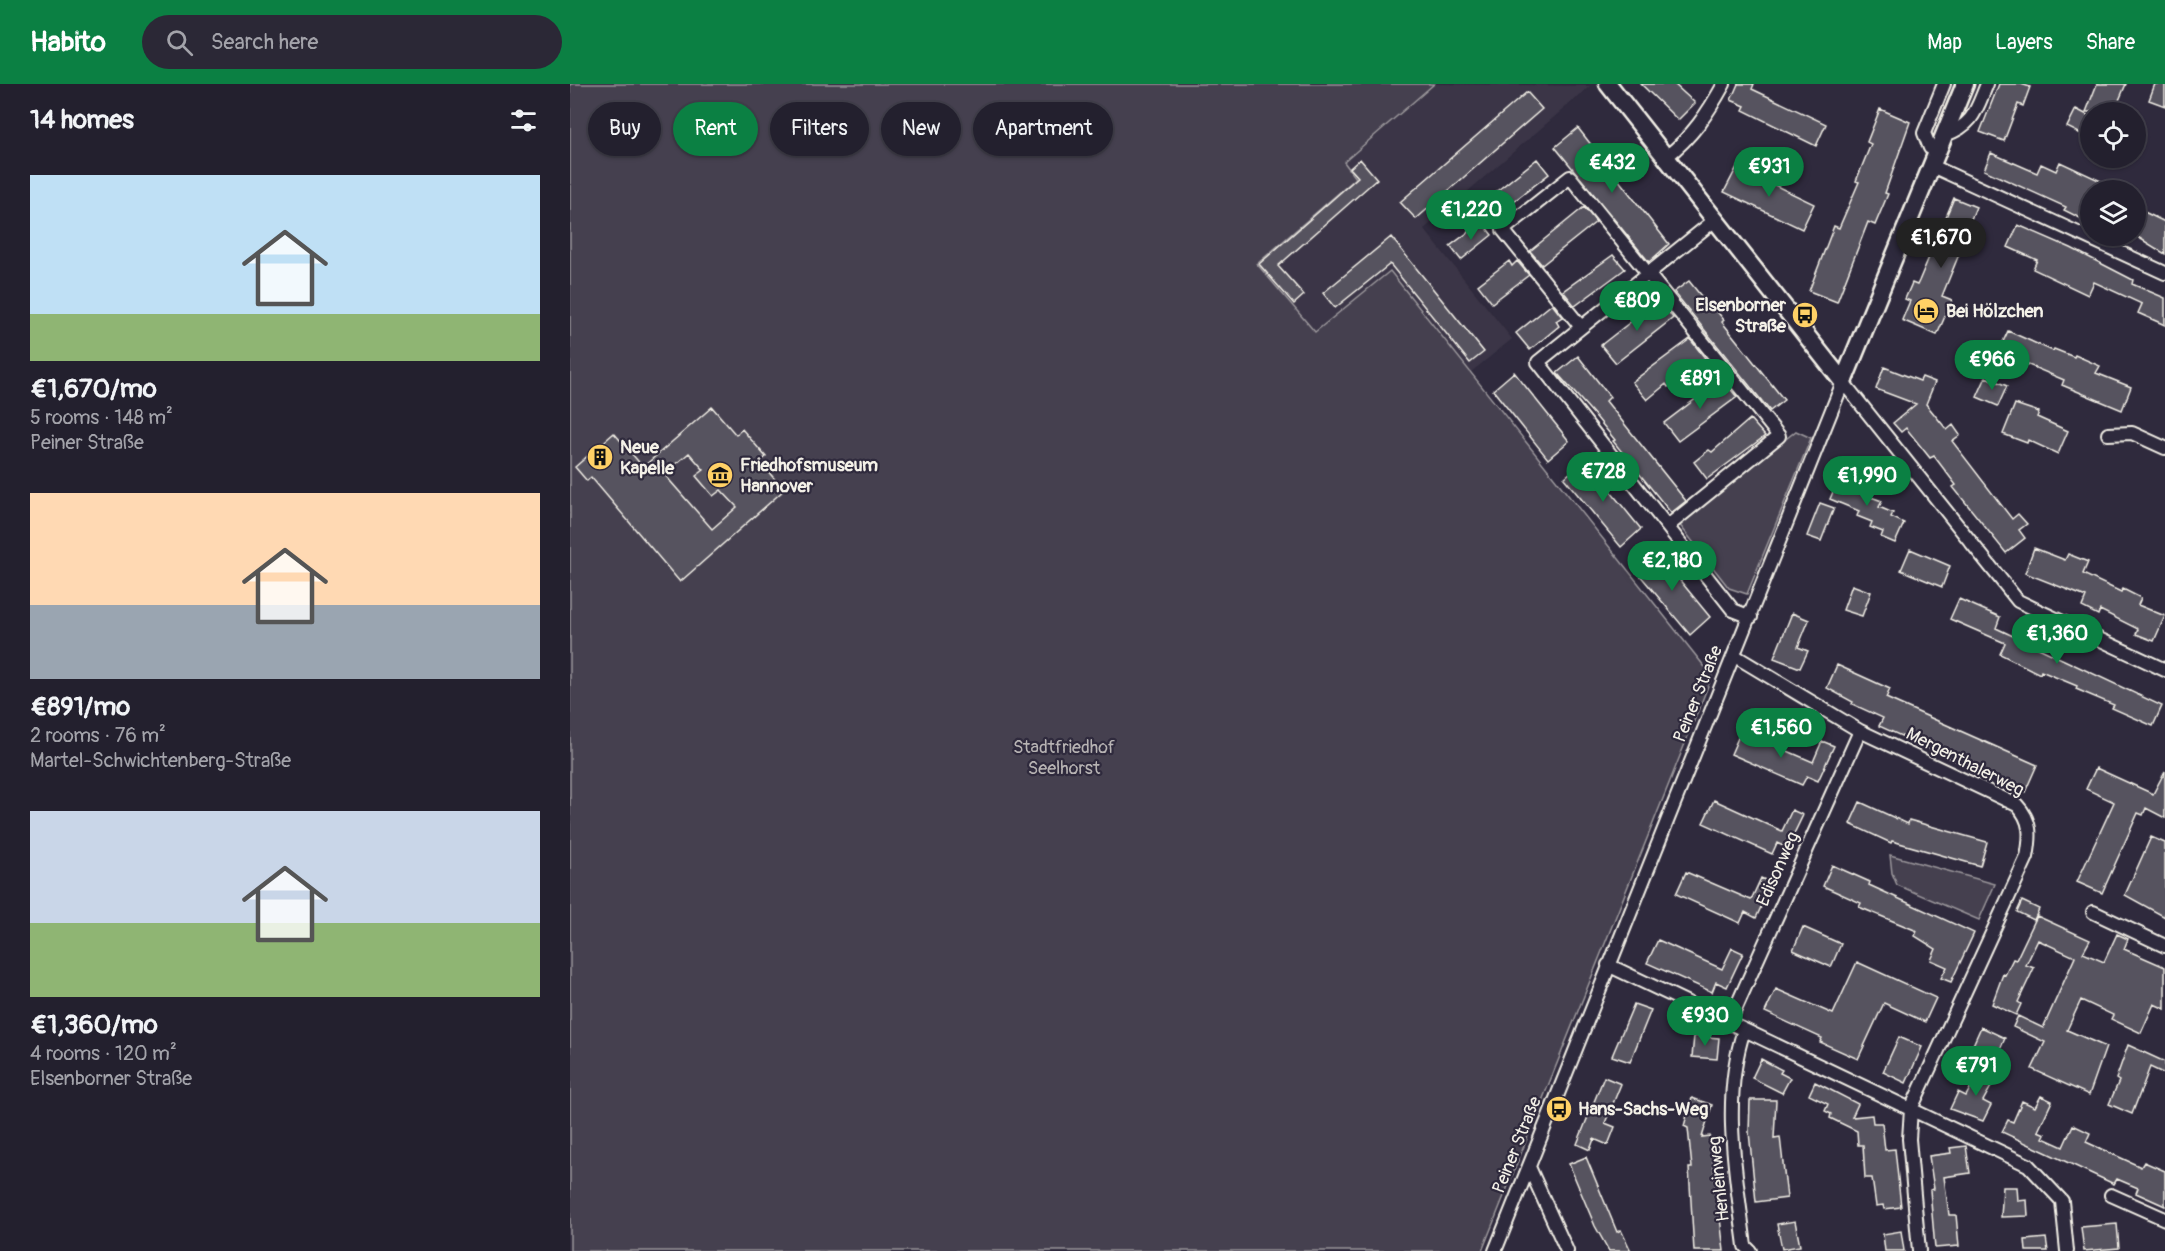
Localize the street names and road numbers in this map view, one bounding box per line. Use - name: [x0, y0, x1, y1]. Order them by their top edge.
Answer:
- street label: Peiner Straße: [1668, 642, 1728, 746]
- street label: Mergenthalerweg: [1902, 722, 2028, 802]
- street label: Edisonweg: [1751, 828, 1805, 910]
- street label: Peiner Straße: [1487, 1093, 1547, 1197]
- street label: Henleinweg: [1703, 1135, 1735, 1223]

